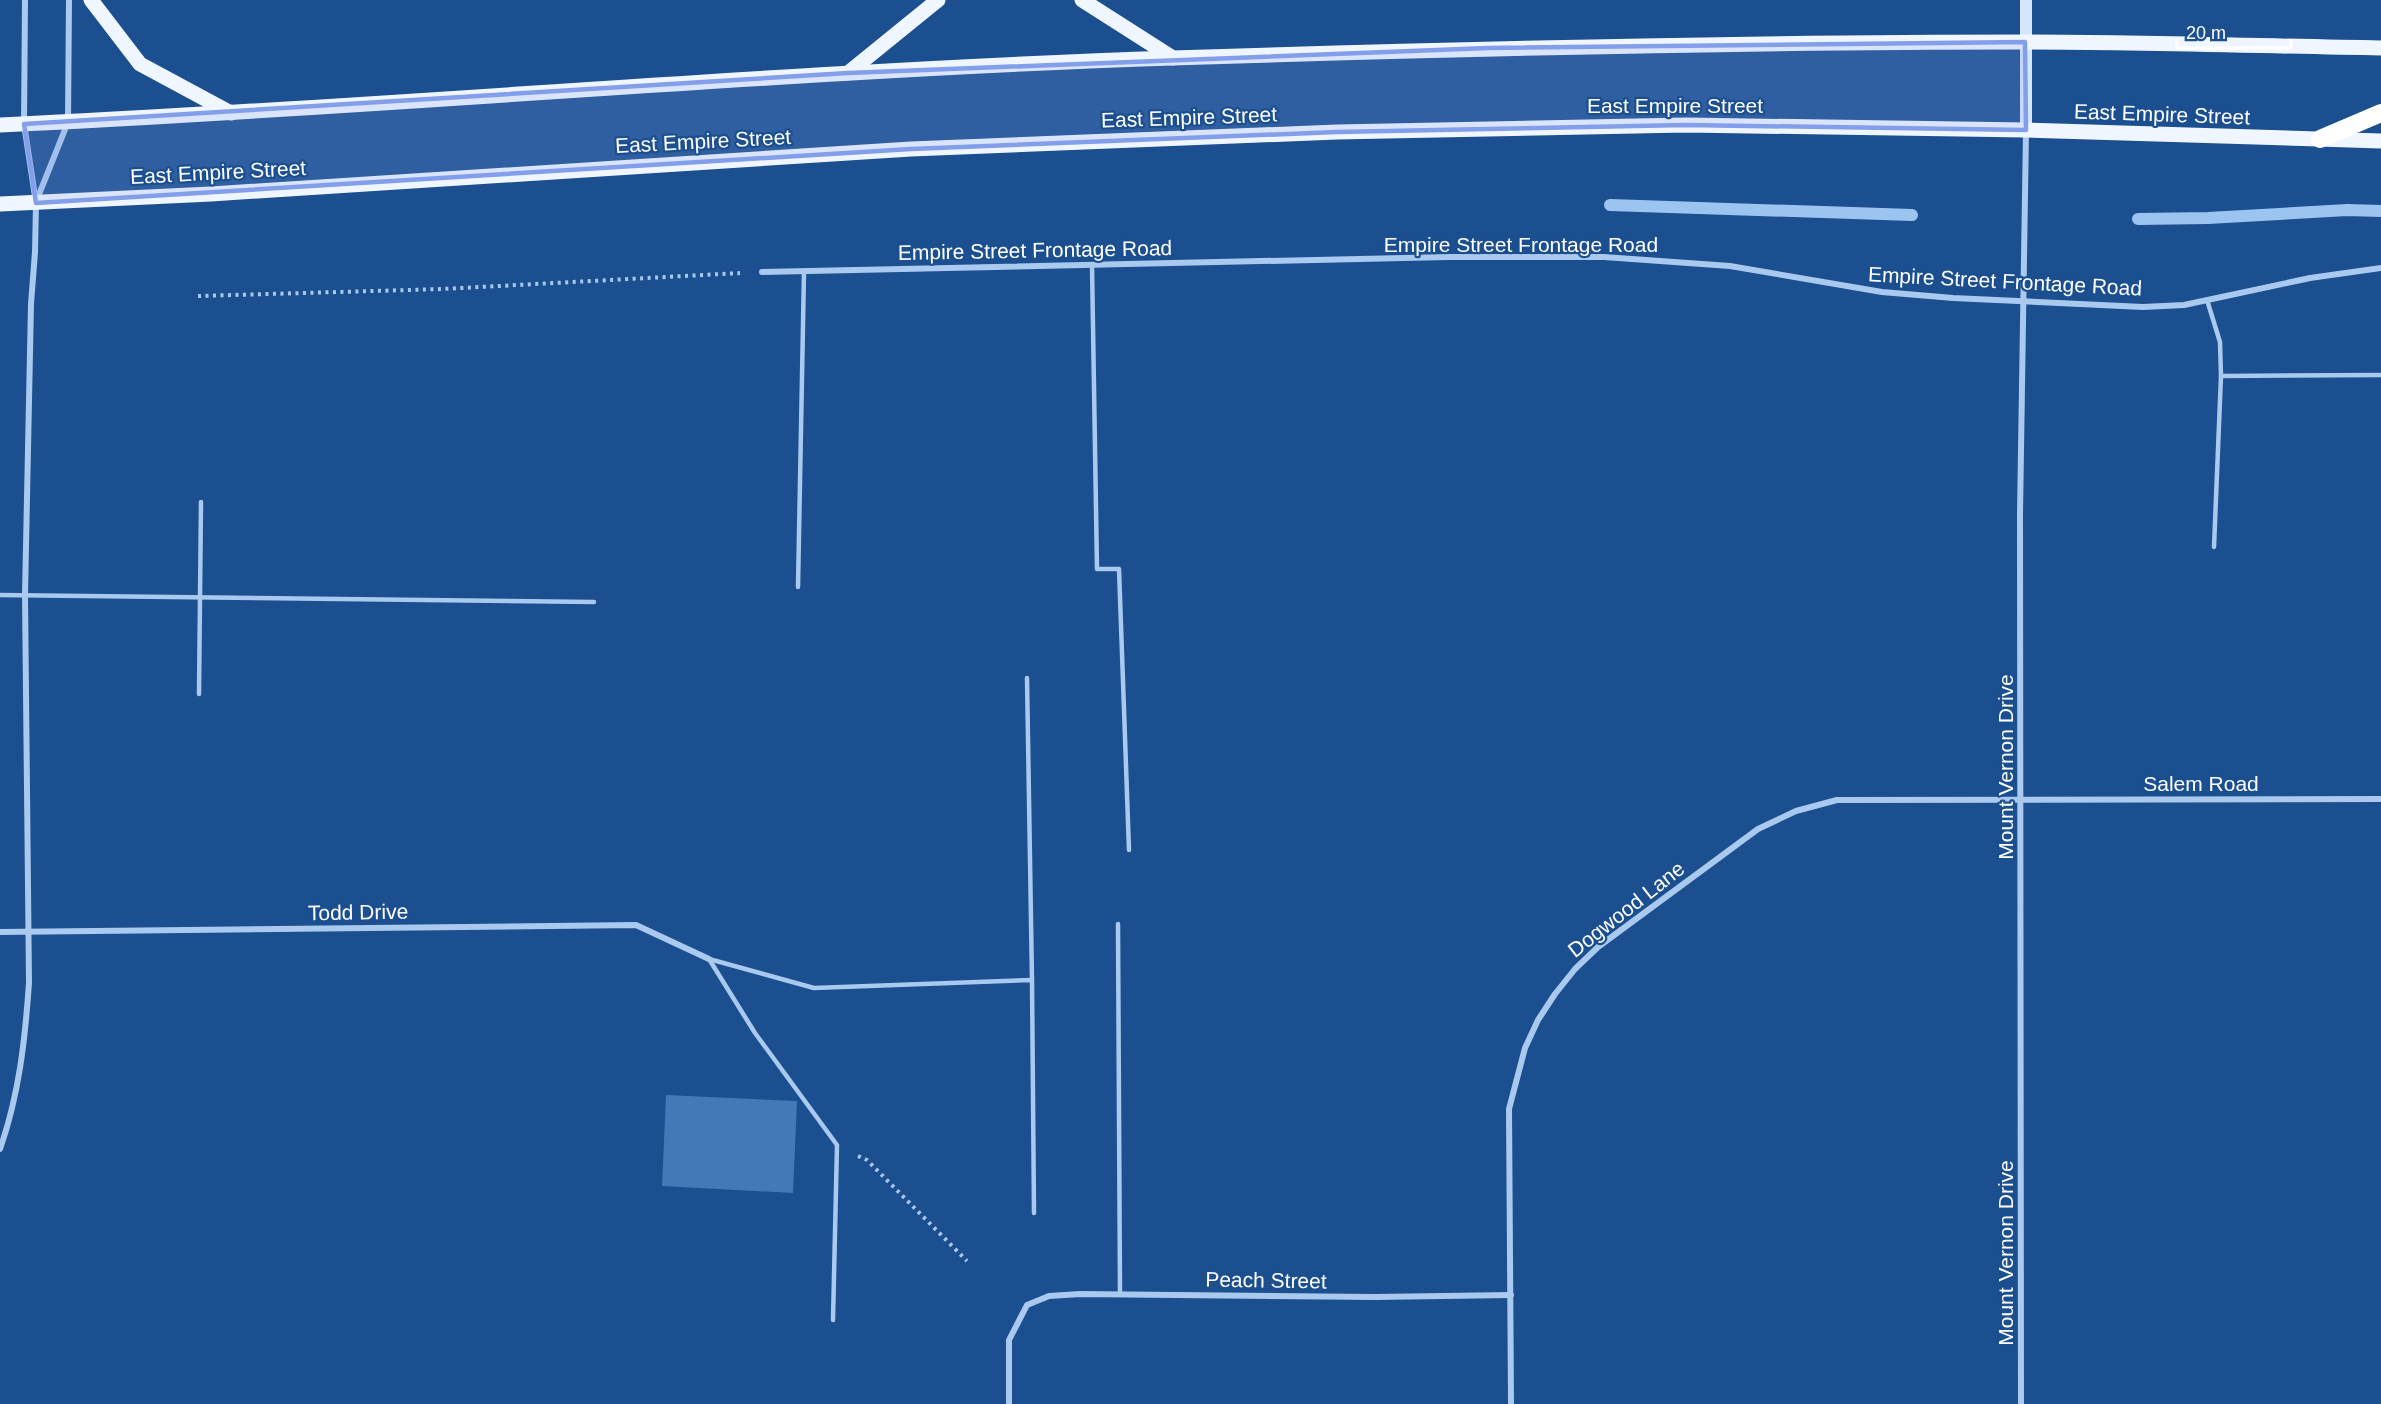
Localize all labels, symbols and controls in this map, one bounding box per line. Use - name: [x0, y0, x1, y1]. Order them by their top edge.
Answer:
- scale bar: [2177, 12, 2291, 50]
- text: 20 m: [2186, 23, 2226, 43]
- street label: East Empire Street: [1587, 94, 1763, 117]
- street label: East Empire Street: [2074, 99, 2251, 129]
- street label: East Empire Street: [1101, 102, 1278, 132]
- street label: East Empire Street: [614, 125, 792, 157]
- street label: East Empire Street: [129, 156, 307, 188]
- street label: Empire Street Frontage Road: [1384, 233, 1658, 256]
- street label: Empire Street Frontage Road: [898, 236, 1172, 264]
- street label: Empire Street Frontage Road: [1867, 262, 2143, 300]
- street label: Mount Vernon Drive: [1994, 674, 2017, 860]
- street label: Salem Road: [2143, 772, 2259, 795]
- street label: Dogwood Lane: [1563, 856, 1689, 962]
- street label: Todd Drive: [308, 900, 408, 924]
- street label: Mount Vernon Drive: [1994, 1160, 2017, 1346]
- street label: Peach Street: [1205, 1267, 1327, 1293]

